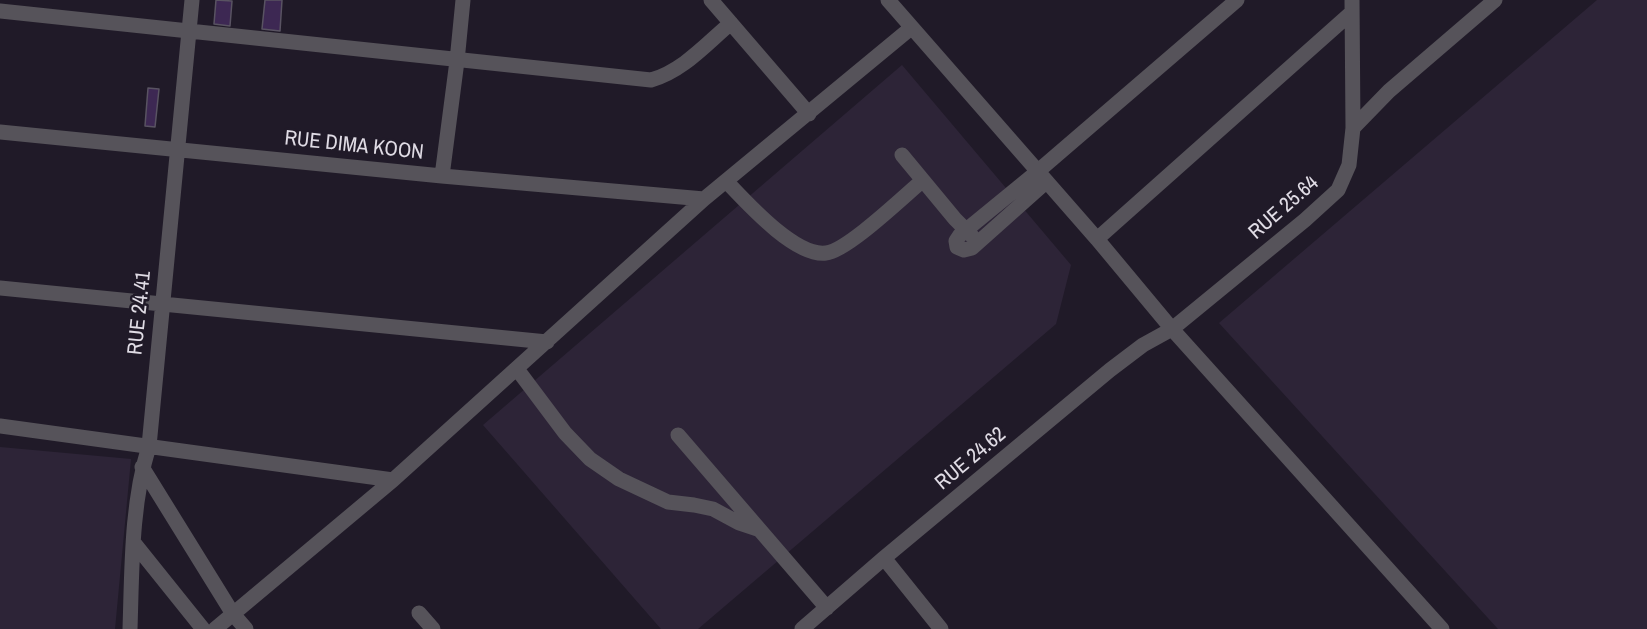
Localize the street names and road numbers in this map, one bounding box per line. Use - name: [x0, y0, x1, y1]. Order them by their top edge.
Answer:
- street label: RUE DIMA KOON: [283, 126, 425, 166]
- street label: RUE 25.64: [1244, 171, 1324, 245]
- street label: RUE 24.41: [123, 270, 157, 356]
- street label: RUE 24.62: [931, 422, 1011, 496]

